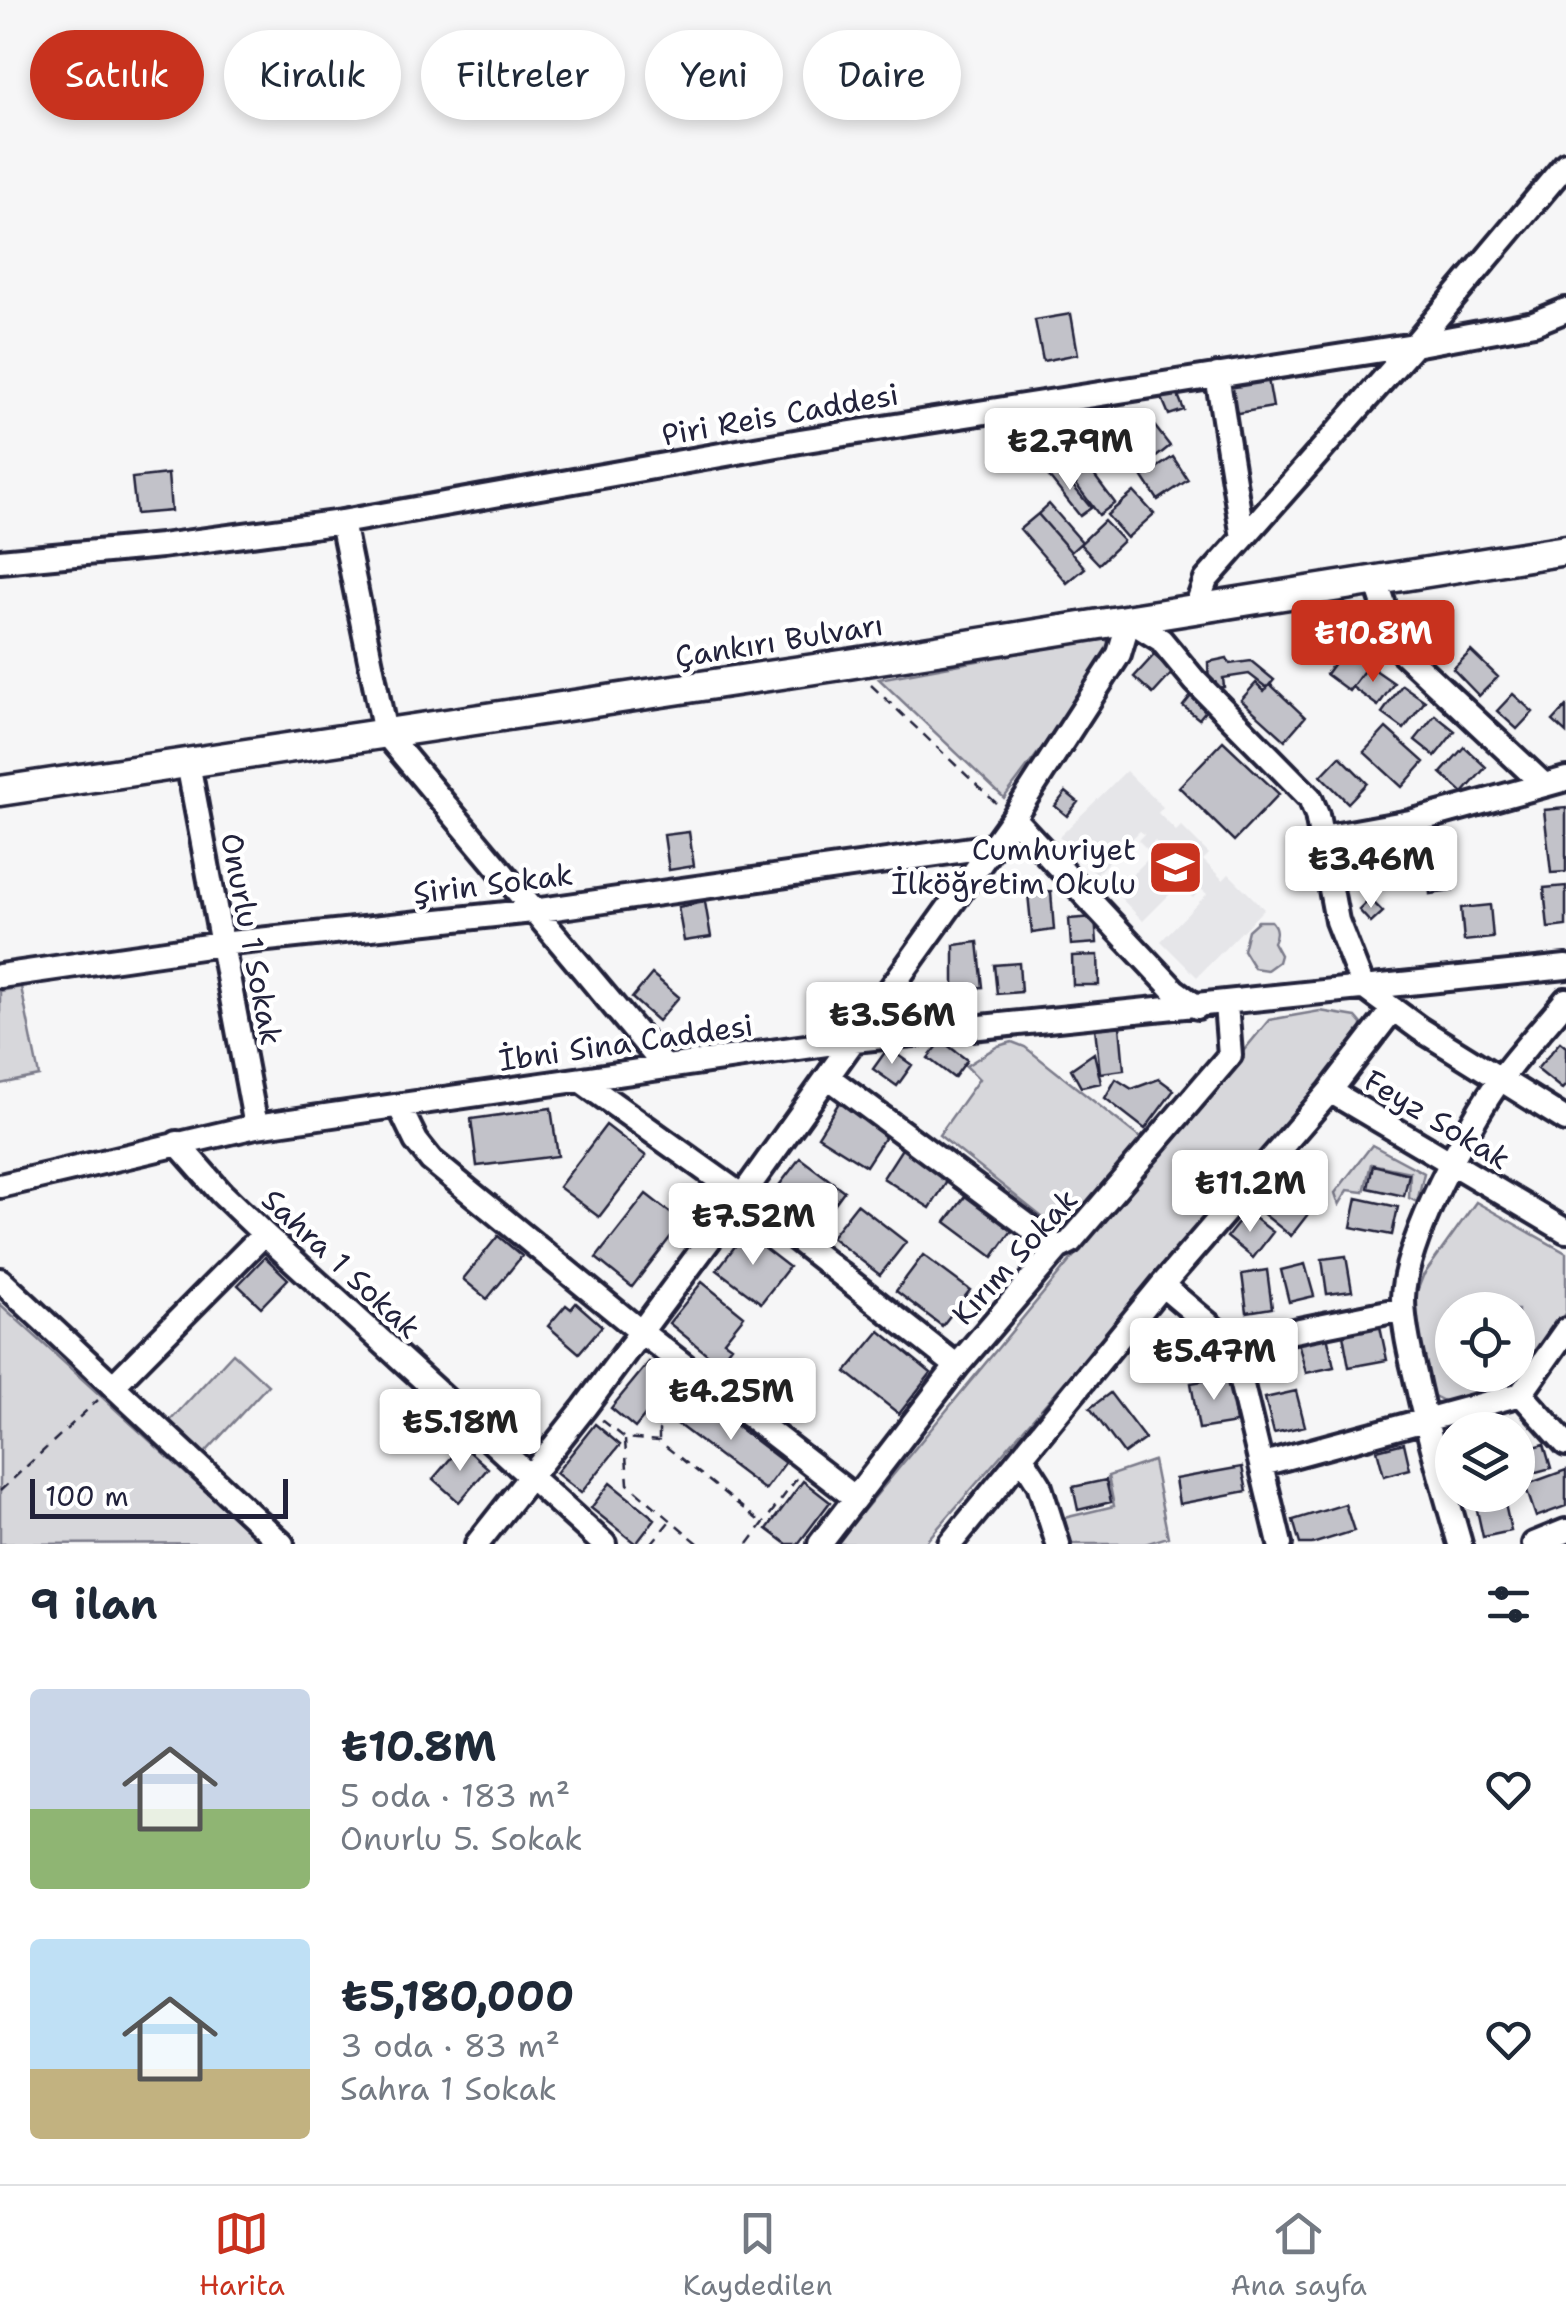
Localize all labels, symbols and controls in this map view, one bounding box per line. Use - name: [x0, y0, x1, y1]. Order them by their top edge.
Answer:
- chip: Satılık: [30, 30, 204, 120]
- chip: Kiralık: [224, 30, 401, 120]
- chip: Filtreler: [421, 30, 625, 120]
- chip: Yeni: [645, 30, 783, 120]
- chip: Daire: [803, 30, 961, 120]
- street label: Piri Reis Caddesi: [658, 373, 902, 456]
- pin: ₺2.79M: [989, 408, 1151, 493]
- text: ₺2.79M: [1007, 419, 1133, 462]
- pin: ₺10.8M: [1292, 600, 1454, 685]
- street label: Çankırı Bulvarı: [672, 604, 886, 677]
- text: ₺10.8M: [1313, 611, 1433, 654]
- pin: ₺3.46M: [1290, 826, 1452, 911]
- street label: Onurlu 1 Sokak: [211, 829, 292, 1048]
- place label: Cumhuriyet İlköğretim Okulu: [891, 829, 1136, 904]
- school or university icon: Cumhuriyet İlköğretim Okulu: [1145, 837, 1205, 897]
- text: ₺3.46M: [1307, 837, 1435, 880]
- street label: Şirin Sokak: [411, 853, 575, 914]
- pin: ₺3.56M: [811, 982, 973, 1067]
- text: ₺3.56M: [828, 993, 956, 1036]
- street label: İbni Sina Caddesi: [496, 1004, 756, 1081]
- street label: Feyz Sokak: [1357, 1060, 1518, 1179]
- pin: ₺11.2M: [1169, 1150, 1331, 1235]
- text: ₺11.2M: [1194, 1161, 1306, 1204]
- street label: Sahra 1 Sokak: [253, 1179, 430, 1348]
- street label: Kırım Sokak: [942, 1180, 1087, 1334]
- pin: ₺7.52M: [672, 1183, 834, 1268]
- text: ₺7.52M: [691, 1194, 815, 1237]
- map controls: [1435, 1292, 1535, 1512]
- button: locate: [1435, 1292, 1535, 1392]
- pin: ₺5.47M: [1133, 1318, 1295, 1403]
- text: ₺5.47M: [1152, 1329, 1276, 1372]
- pin: ₺4.25M: [650, 1358, 812, 1443]
- text: ₺4.25M: [668, 1369, 794, 1412]
- pin: ₺5.18M: [379, 1389, 541, 1474]
- text: ₺5.18M: [402, 1400, 518, 1443]
- button: layers: [1435, 1412, 1535, 1512]
- scale bar: [30, 1474, 288, 1518]
- text: 100 m: [45, 1477, 129, 1515]
- text: 9 ilan: [30, 1576, 158, 1632]
- icon: filters: [1481, 1577, 1536, 1632]
- text: ₺10.8M: [340, 1718, 496, 1774]
- icon: home: [110, 1729, 230, 1849]
- icon: heart: [1481, 1762, 1536, 1817]
- text: 5 oda · 183 m²: [340, 1774, 570, 1817]
- text: Onurlu 5. Sokak: [340, 1817, 583, 1860]
- text: ₺5,180,000: [340, 1968, 574, 2024]
- icon: home: [110, 1979, 230, 2099]
- icon: heart: [1481, 2012, 1536, 2067]
- text: 3 oda · 83 m²: [340, 2024, 560, 2067]
- text: Sahra 1 Sokak: [340, 2067, 557, 2110]
- tab: Harita: [199, 2206, 285, 2304]
- tab: Kaydedilen: [683, 2206, 833, 2304]
- tab: Ana sayfa: [1230, 2206, 1367, 2304]

